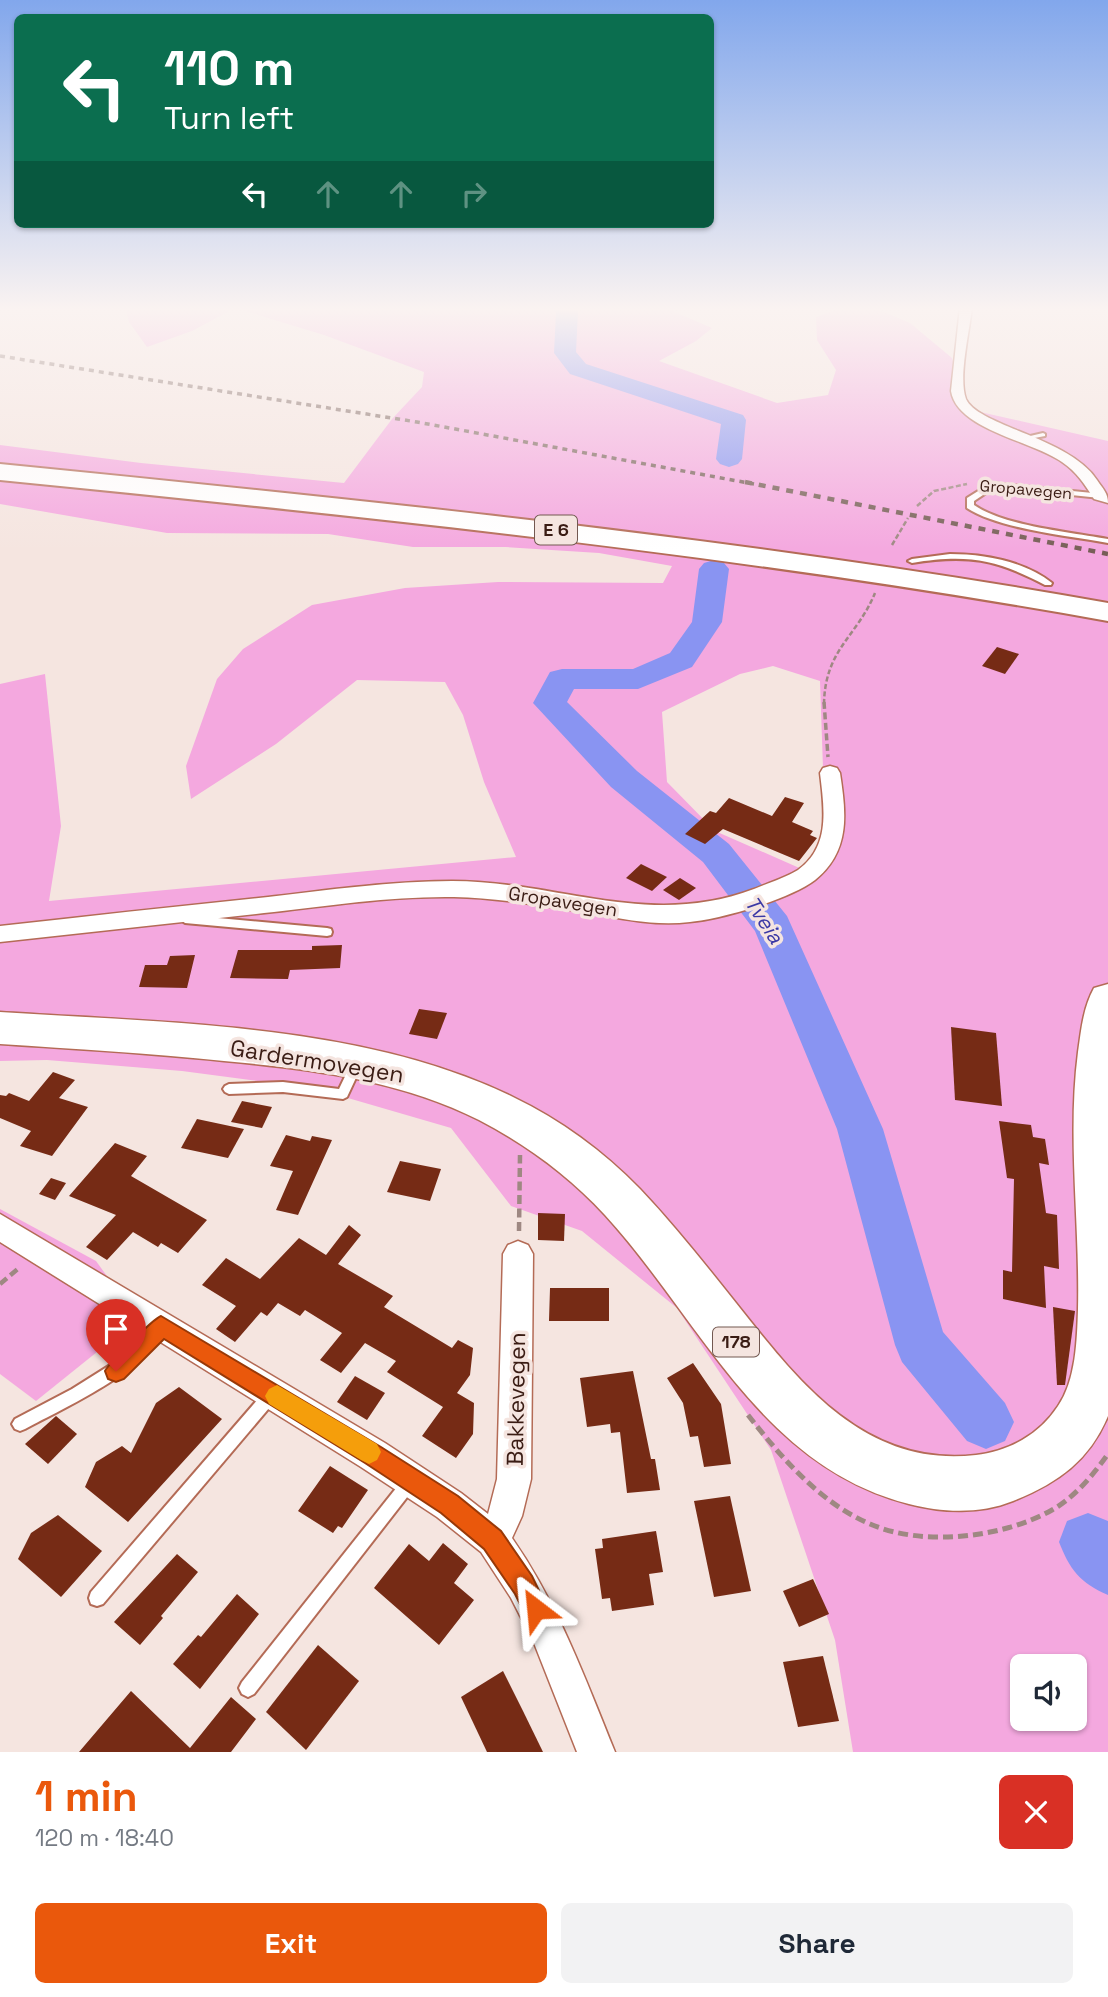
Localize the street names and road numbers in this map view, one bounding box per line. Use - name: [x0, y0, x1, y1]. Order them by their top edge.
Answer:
- street label: Gropavegen: [979, 475, 1073, 504]
- road number: E 6: [535, 516, 577, 544]
- street label: Gropavegen: [507, 881, 619, 922]
- street label: Gardermovegen: [228, 1032, 406, 1090]
- road number: 178: [713, 1328, 759, 1357]
- street label: Bakkevegen: [500, 1332, 532, 1466]

